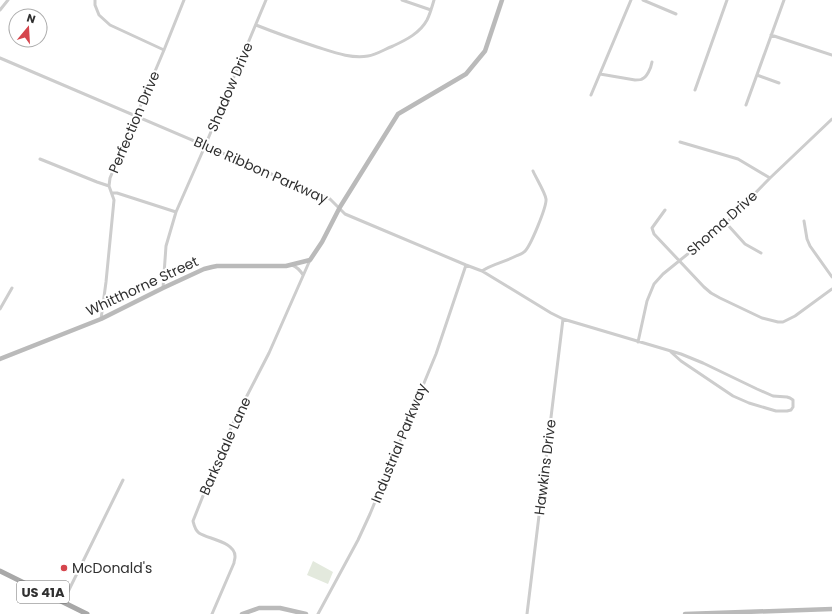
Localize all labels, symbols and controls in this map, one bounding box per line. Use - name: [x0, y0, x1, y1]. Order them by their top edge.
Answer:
- north arrow: [8, 8, 48, 48]
- text: N: [25, 10, 38, 27]
- street label: Shadow Drive: [202, 39, 258, 135]
- street label: Perfection Drive: [103, 68, 165, 176]
- street label: Blue Ribbon Parkway: [191, 131, 331, 209]
- street label: Shoma Drive: [682, 186, 762, 260]
- street label: Whitthorne Street: [83, 251, 201, 321]
- street label: Industrial Parkway: [366, 380, 432, 506]
- street label: Barksdale Lane: [194, 393, 256, 498]
- street label: Hawkins Drive: [529, 418, 561, 516]
- place label: McDonald's: [72, 558, 152, 578]
- marker: McDonald's: [59, 563, 69, 573]
- road number: US 41A: [17, 581, 69, 603]

